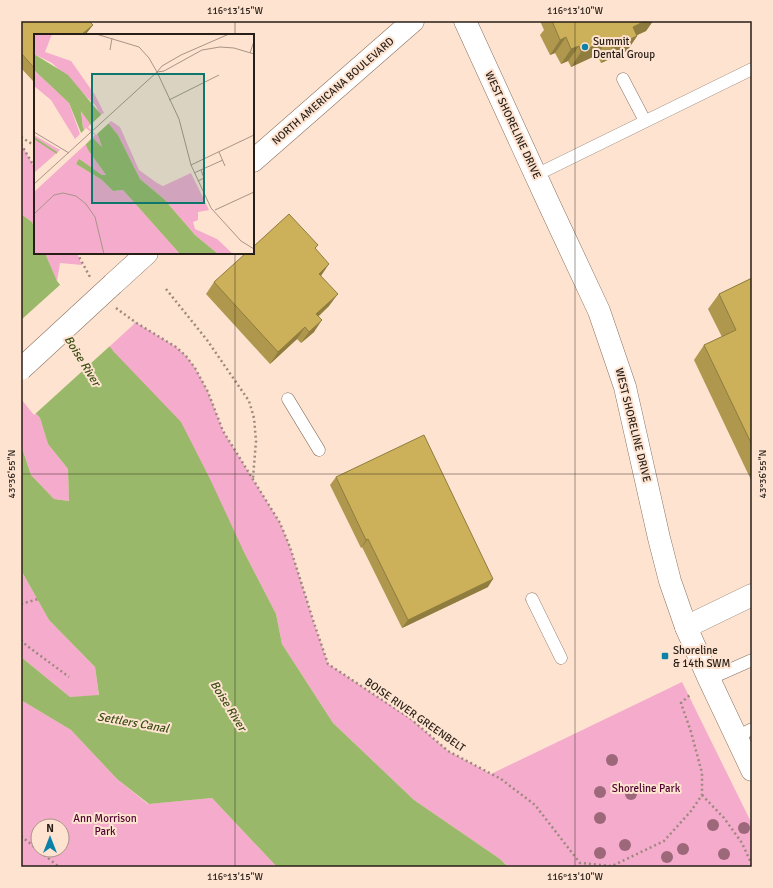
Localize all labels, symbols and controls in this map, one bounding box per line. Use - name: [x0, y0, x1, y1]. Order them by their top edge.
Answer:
- text: 116°13'15"W: [207, 5, 263, 17]
- text: 116°13'10"W: [547, 5, 603, 17]
- inset map: [34, 34, 254, 254]
- street label: NORTH AMERICANA BOULEVARD: [269, 34, 397, 148]
- place label: Summit Dental Group: [593, 35, 655, 61]
- marker: Summit Dental Group: [580, 42, 590, 52]
- street label: WEST SHORELINE DRIVE: [482, 69, 544, 181]
- water label: Boise River: [61, 333, 104, 390]
- street label: WEST SHORELINE DRIVE: [613, 367, 653, 483]
- text: 43°36'55"N: [6, 450, 18, 498]
- text: 43°36'55"N: [757, 450, 769, 498]
- place label: Shoreline & 14th SWM: [673, 644, 731, 670]
- marker: Shoreline & 14th SWM: [660, 651, 670, 661]
- street label: BOISE RIVER GREENBELT: [362, 675, 468, 755]
- water label: Boise River: [207, 678, 250, 735]
- water label: Settlers Canal: [96, 709, 171, 737]
- park label: Shoreline Park: [612, 782, 681, 795]
- park label: Ann Morrison Park: [73, 812, 137, 838]
- north arrow: [30, 818, 70, 858]
- text: N: [46, 822, 54, 835]
- text: 116°13'15"W: [207, 871, 263, 883]
- text: 116°13'10"W: [547, 871, 603, 883]

